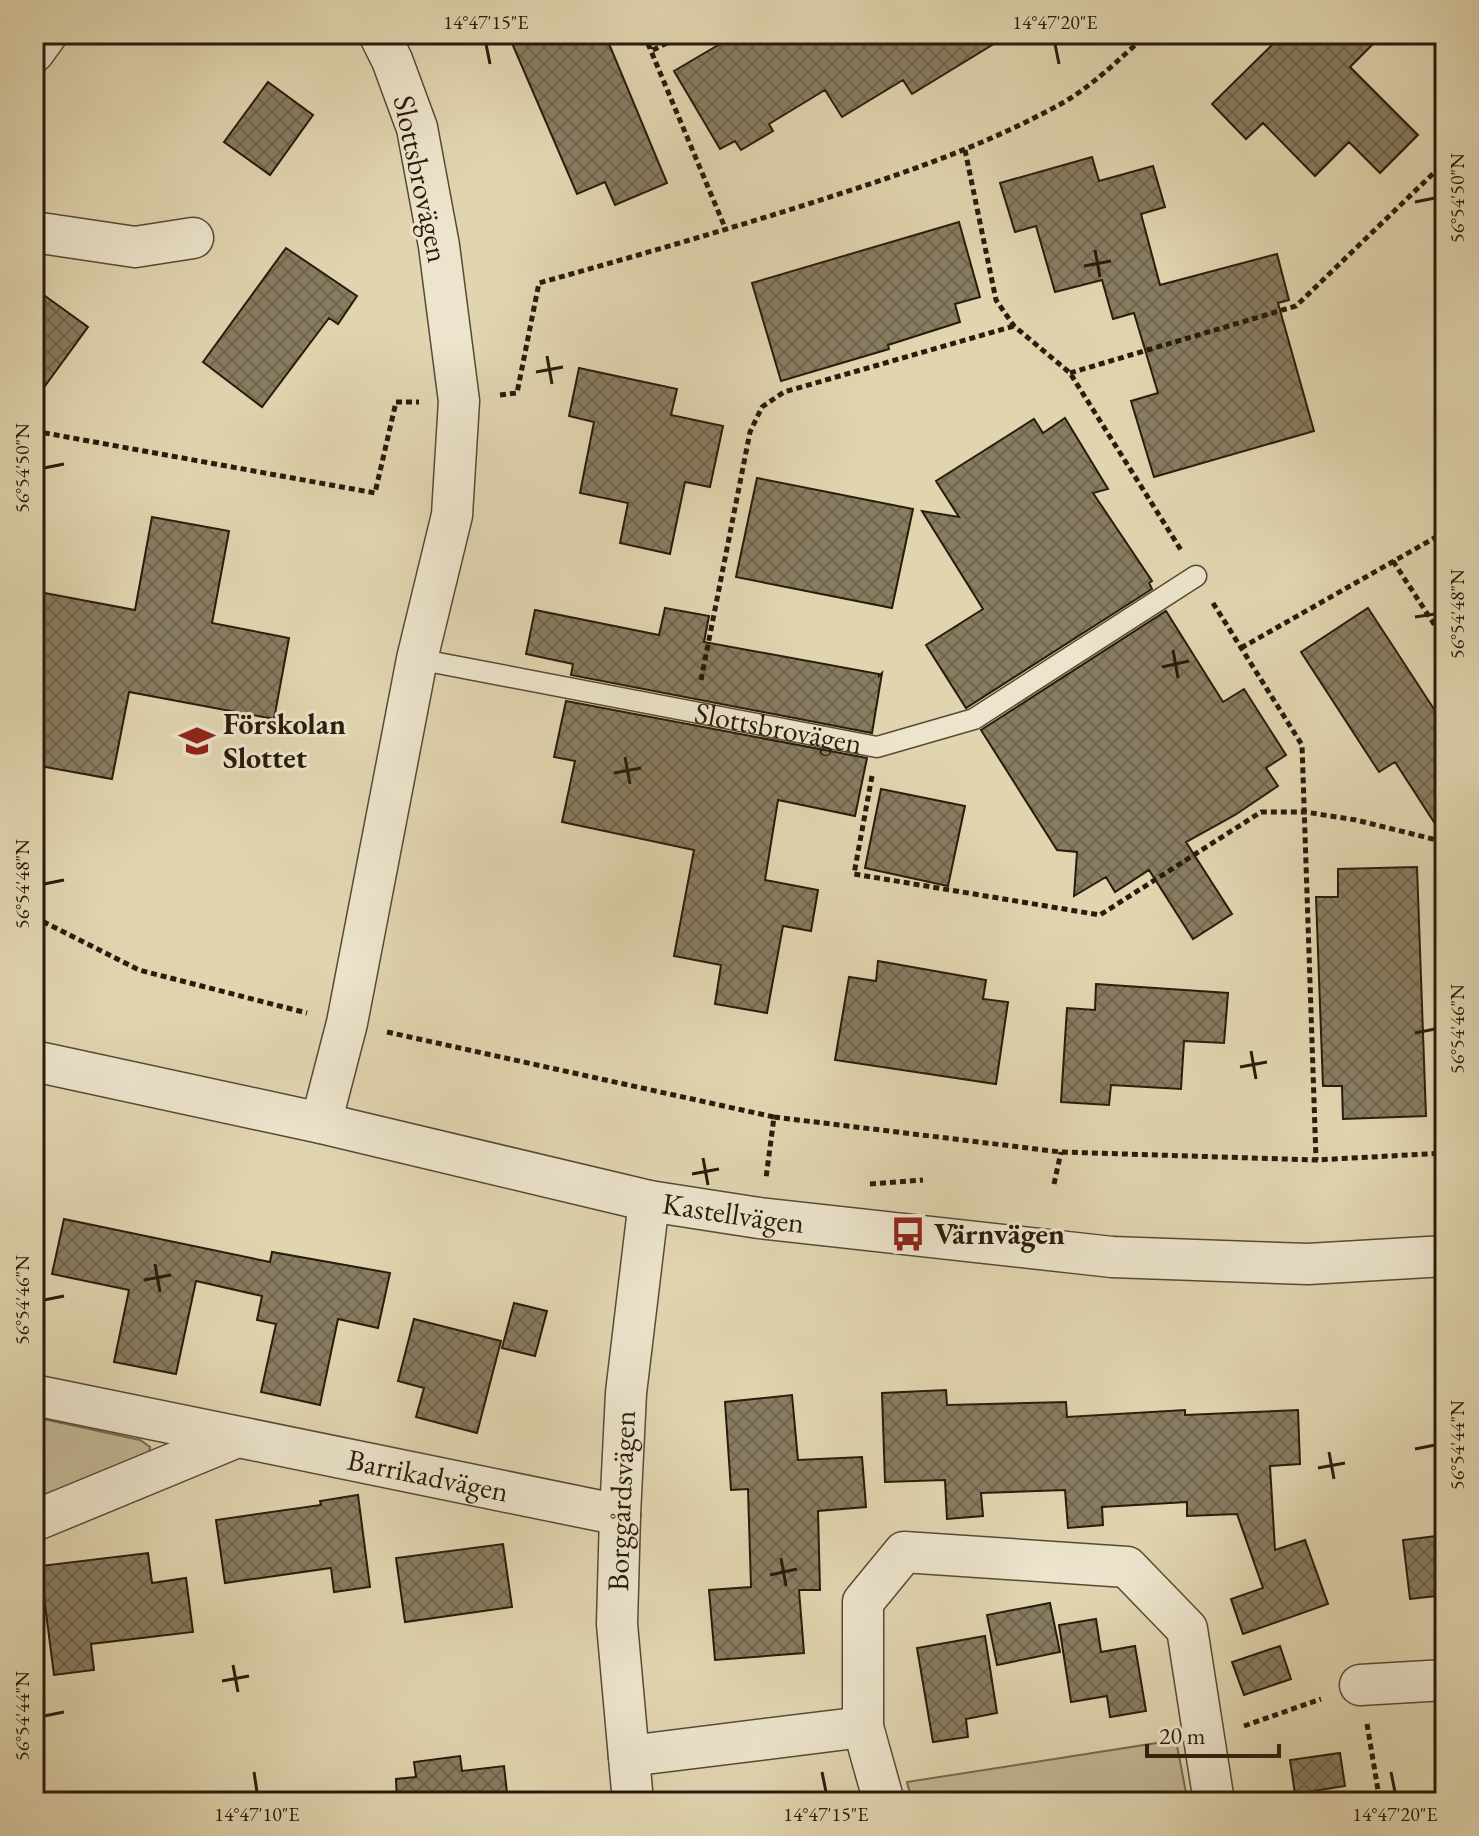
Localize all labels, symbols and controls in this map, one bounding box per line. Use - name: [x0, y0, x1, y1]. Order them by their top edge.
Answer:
- text: 14°47'15"E: [443, 9, 529, 35]
- text: 14°47'20"E: [1012, 9, 1098, 35]
- street label: Slottsbrovägen: [385, 92, 458, 266]
- text: 56°54'50"N: [1444, 153, 1470, 243]
- text: 56°54'50"N: [9, 423, 35, 513]
- text: 56°54'48"N: [1444, 569, 1470, 659]
- street label: Slottsbrovägen: [692, 693, 866, 763]
- place label: Förskolan Slottet: [223, 704, 346, 777]
- school or university icon: Förskolan Slottet: [178, 722, 216, 760]
- text: 56°54'48"N: [9, 839, 35, 929]
- text: 56°54'46"N: [1444, 984, 1470, 1074]
- street label: Kastellvägen: [660, 1183, 806, 1242]
- place label: Värnvägen: [934, 1214, 1065, 1253]
- bus stop icon: Värnvägen: [889, 1215, 927, 1253]
- text: 56°54'46"N: [9, 1255, 35, 1345]
- text: 56°54'44"N: [1444, 1400, 1470, 1490]
- street label: Borggårdsvägen: [598, 1409, 644, 1592]
- street label: Barrikadvägen: [344, 1440, 512, 1511]
- text: 56°54'44"N: [9, 1671, 35, 1761]
- scale bar: [1147, 1708, 1279, 1758]
- text: 20 m: [1159, 1720, 1206, 1751]
- text: 14°47'10"E: [214, 1801, 300, 1827]
- text: 14°47'15"E: [783, 1801, 869, 1827]
- text: 14°47'20"E: [1352, 1801, 1438, 1827]

